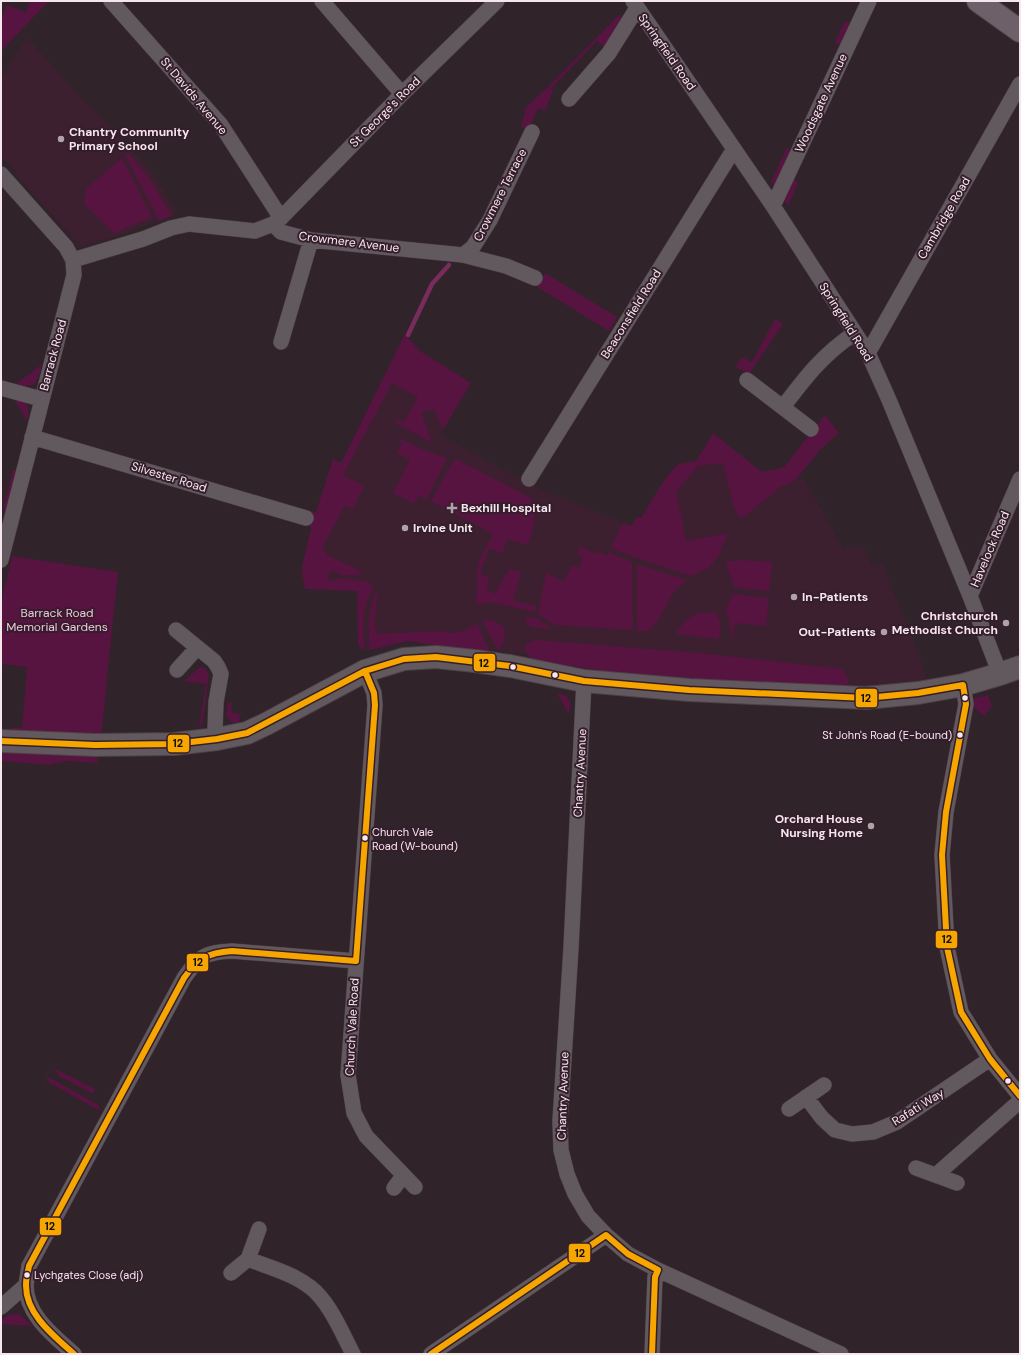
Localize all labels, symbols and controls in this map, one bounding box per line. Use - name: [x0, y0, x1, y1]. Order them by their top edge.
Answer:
- street label: Springfield Road: [635, 10, 699, 94]
- street label: Woodsgate Avenue: [791, 51, 851, 155]
- street label: St Davids Avenue: [157, 54, 231, 138]
- street label: St George's Road: [346, 73, 424, 151]
- place label: Chantry Community Primary School: [69, 124, 190, 154]
- marker: Chantry Community Primary School: [56, 134, 66, 144]
- street label: Crowmere Terrace: [470, 146, 530, 244]
- street label: Cambridge Road: [914, 174, 974, 262]
- street label: Crowmere Avenue: [298, 228, 400, 256]
- street label: Beaconsfield Road: [597, 266, 665, 362]
- street label: Springfield Road: [815, 279, 877, 365]
- street label: Barrack Road: [36, 318, 70, 392]
- street label: Silvester Road: [129, 458, 209, 496]
- place label: Bexhill Hospital: [461, 500, 551, 516]
- marker: Bexhill Hospital: [446, 502, 458, 514]
- street label: Havelock Road: [967, 509, 1013, 589]
- place label: Irvine Unit: [413, 520, 473, 536]
- marker: Irvine Unit: [400, 523, 410, 533]
- place label: In-Patients: [802, 589, 868, 605]
- marker: In-Patients: [789, 592, 799, 602]
- park label: Barrack Road Memorial Gardens: [6, 605, 108, 635]
- place label: Christchurch Methodist Church: [892, 608, 998, 638]
- marker: Christchurch Methodist Church: [1001, 618, 1011, 628]
- place label: Out-Patients: [798, 624, 876, 640]
- marker: Out-Patients: [879, 627, 889, 637]
- line badge: 12: [473, 653, 496, 672]
- text: 12: [479, 656, 489, 670]
- unlabelled marker: [508, 662, 518, 672]
- unlabelled marker: [550, 670, 560, 680]
- line badge: 12: [855, 688, 878, 708]
- text: 12: [861, 691, 871, 705]
- unlabelled marker: [960, 693, 970, 703]
- street label: Chantry Avenue: [570, 728, 590, 818]
- place label: St John's Road (E-bound): [822, 728, 952, 742]
- marker: St John's Road (E-bound): [955, 730, 965, 740]
- line badge: 12: [167, 734, 190, 753]
- text: 12: [173, 736, 183, 750]
- place label: Orchard House Nursing Home: [775, 811, 863, 841]
- marker: Orchard House Nursing Home: [866, 821, 876, 831]
- place label: Church Vale Road (W-bound): [372, 825, 458, 853]
- marker: Church Vale Road (W-bound): [360, 833, 370, 843]
- line badge: 12: [935, 930, 958, 949]
- text: 12: [942, 932, 952, 946]
- line badge: 12: [186, 953, 209, 972]
- text: 12: [193, 955, 203, 969]
- street label: Church Vale Road: [341, 978, 363, 1076]
- street label: Chantry Avenue: [553, 1051, 573, 1141]
- unlabelled marker: [1003, 1076, 1013, 1086]
- street label: Rafati Way: [889, 1085, 947, 1129]
- line badge: 12: [39, 1217, 62, 1236]
- text: 12: [45, 1219, 55, 1233]
- line badge: 12: [568, 1243, 591, 1263]
- text: 12: [575, 1246, 585, 1260]
- place label: Lychgates Close (adj): [34, 1268, 143, 1282]
- marker: Lychgates Close (adj): [22, 1270, 32, 1280]

